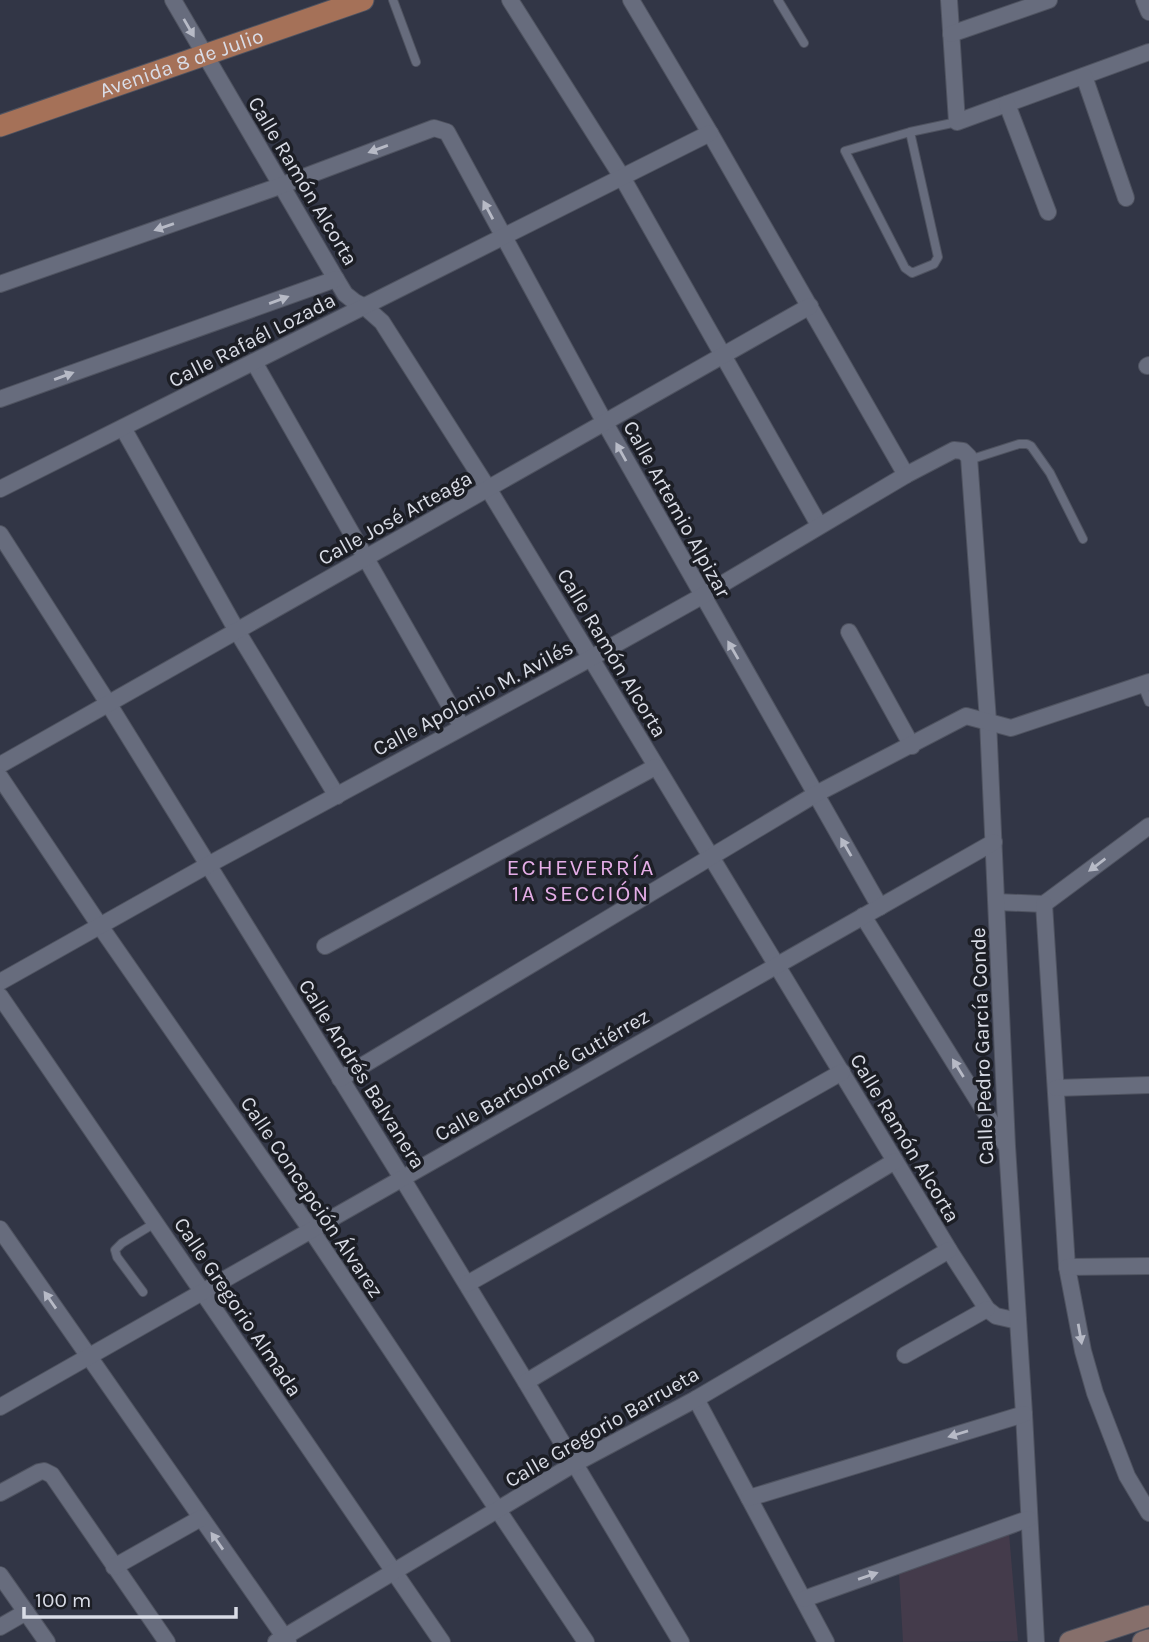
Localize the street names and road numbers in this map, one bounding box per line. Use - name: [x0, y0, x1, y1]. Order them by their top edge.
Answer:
- street label: Avenida 8 de Julio: [96, 24, 267, 103]
- street label: Calle Ramón Alcorta: [243, 92, 363, 270]
- street label: Calle Rafaél Lozada: [165, 288, 339, 392]
- street label: Calle Artemio Alpizar: [618, 416, 736, 602]
- street label: Calle José Arteaga: [314, 466, 476, 570]
- street label: Calle Ramón Alcorta: [552, 564, 672, 742]
- street label: Calle Apolonio M. Avilés: [369, 635, 577, 761]
- street label: Calle Pedro García Conde: [966, 927, 998, 1165]
- street label: Calle Andrés Balvanera: [294, 975, 430, 1173]
- street label: Calle Bartolomé Gutiérrez: [431, 1004, 653, 1146]
- street label: Calle Ramón Alcorta: [845, 1049, 965, 1227]
- street label: Calle Concepción Álvarez: [236, 1092, 388, 1302]
- street label: Calle Gregorio Almada: [169, 1213, 307, 1401]
- street label: Calle Gregorio Barrueta: [501, 1362, 703, 1492]

